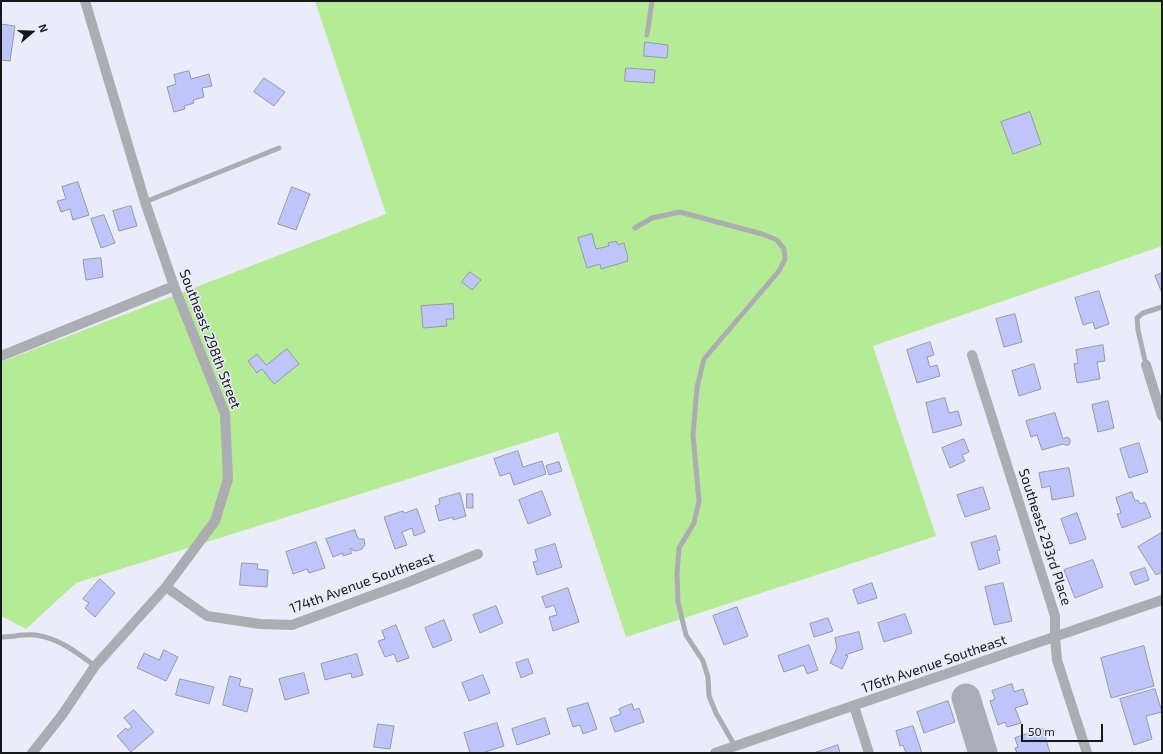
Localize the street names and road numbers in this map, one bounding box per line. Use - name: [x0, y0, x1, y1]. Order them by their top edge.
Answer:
- street label: Southeast 298th Street: [176, 267, 244, 411]
- street label: Southeast 293rd Place: [1015, 467, 1075, 607]
- street label: 174th Avenue Southeast: [287, 549, 437, 617]
- street label: 176th Avenue Southeast: [859, 631, 1009, 697]

